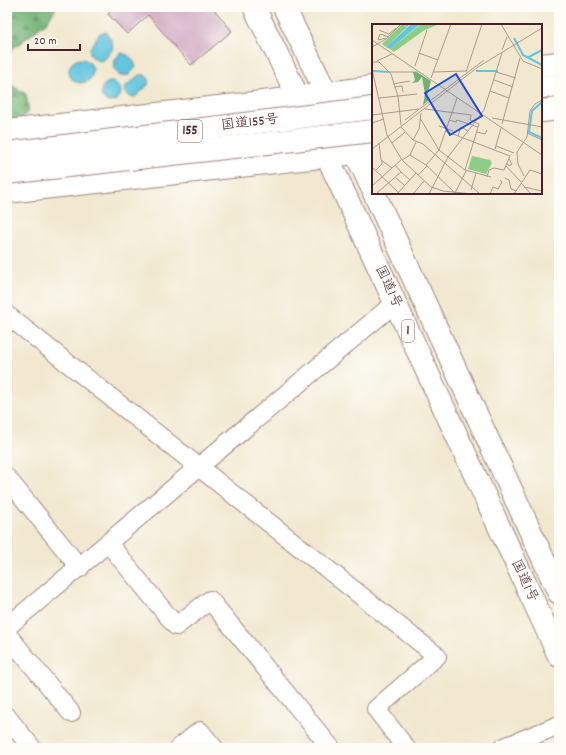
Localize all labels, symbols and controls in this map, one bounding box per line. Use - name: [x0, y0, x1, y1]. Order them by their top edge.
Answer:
- inset map: [372, 24, 542, 194]
- scale bar: [28, 26, 80, 52]
- text: 20 m: [34, 33, 57, 50]
- street label: 国道155号: [220, 110, 280, 136]
- road number: 155: [178, 120, 202, 142]
- street label: 国道1号: [369, 262, 407, 312]
- road number: 1: [402, 320, 414, 342]
- street label: 国道1号: [505, 556, 543, 606]

